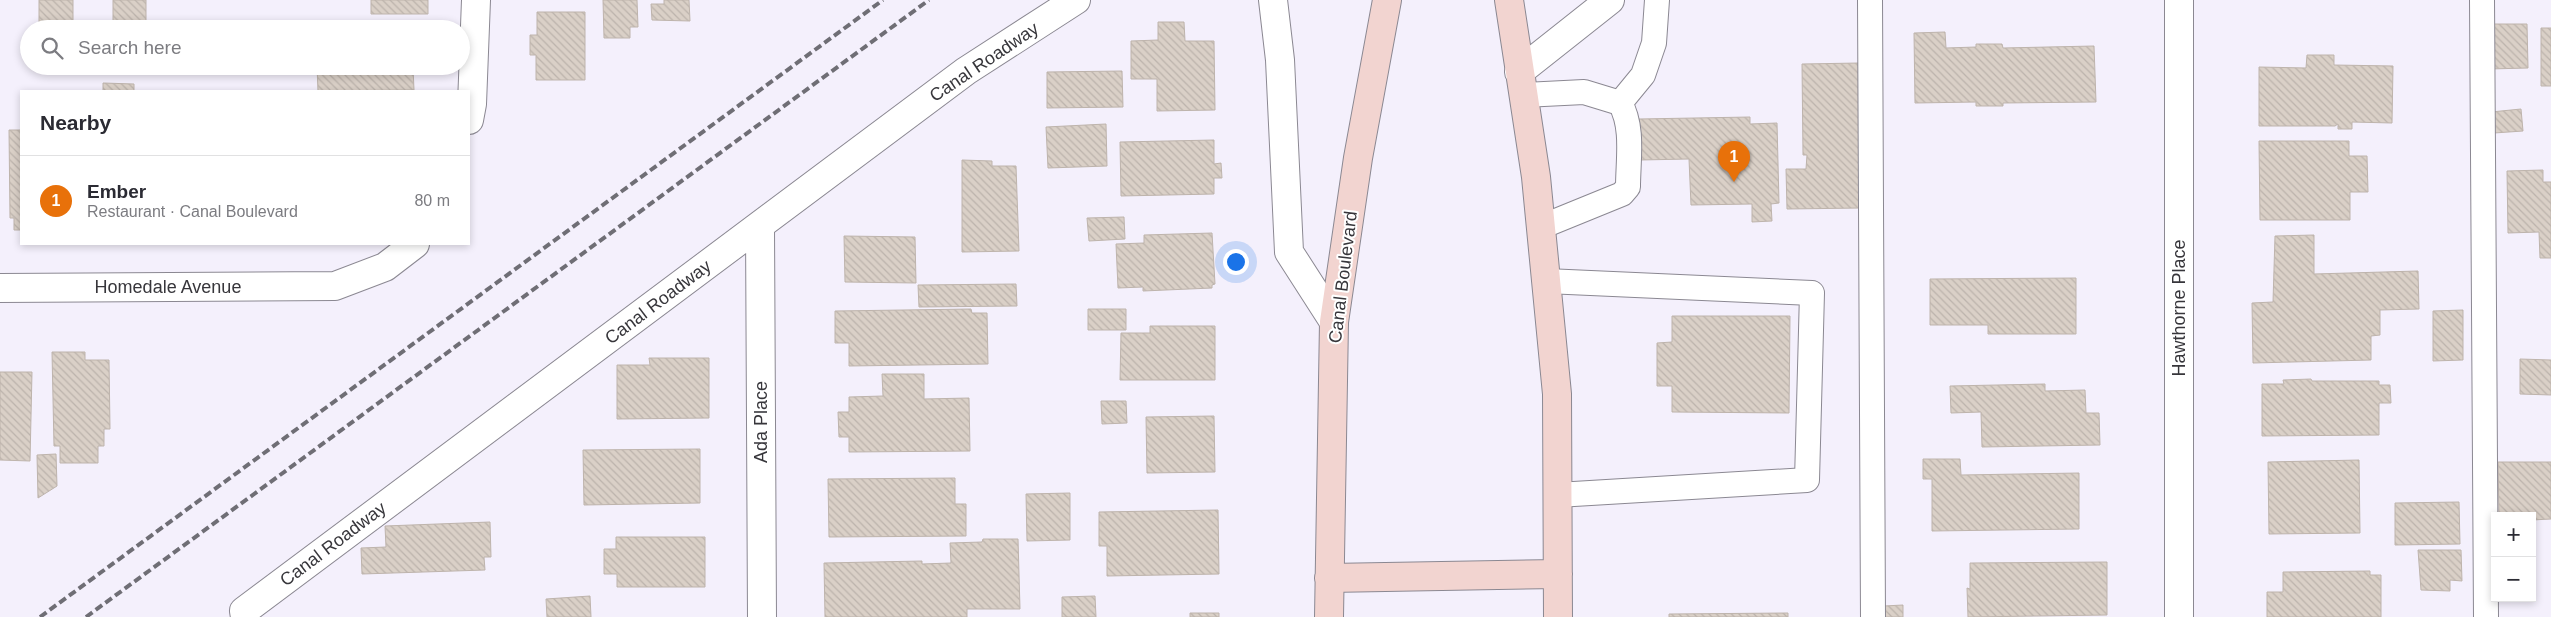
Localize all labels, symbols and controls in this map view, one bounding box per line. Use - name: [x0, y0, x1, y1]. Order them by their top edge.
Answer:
- street label: Canal Roadway: [926, 18, 1042, 106]
- search box: [20, 20, 470, 75]
- icon: search: [38, 34, 66, 62]
- text: Search here: [78, 37, 182, 58]
- text: Nearby: [40, 111, 111, 134]
- pin: 1: [1718, 141, 1750, 182]
- text: Ember: [87, 181, 146, 202]
- text: 1: [52, 192, 60, 209]
- text: 80 m: [414, 192, 450, 209]
- text: Restaurant · Canal Boulevard: [87, 203, 298, 220]
- street label: Canal Boulevard: [1325, 210, 1361, 344]
- street label: Hawthorne Place: [2169, 239, 2189, 377]
- your location: [1223, 249, 1249, 275]
- street label: Canal Roadway: [601, 256, 715, 348]
- street label: Homedale Avenue: [95, 277, 241, 297]
- street label: Ada Place: [751, 381, 771, 463]
- street label: Canal Roadway: [276, 498, 390, 590]
- map controls: [2491, 512, 2536, 602]
- button: +: [2491, 512, 2536, 557]
- button: −: [2491, 557, 2536, 602]

